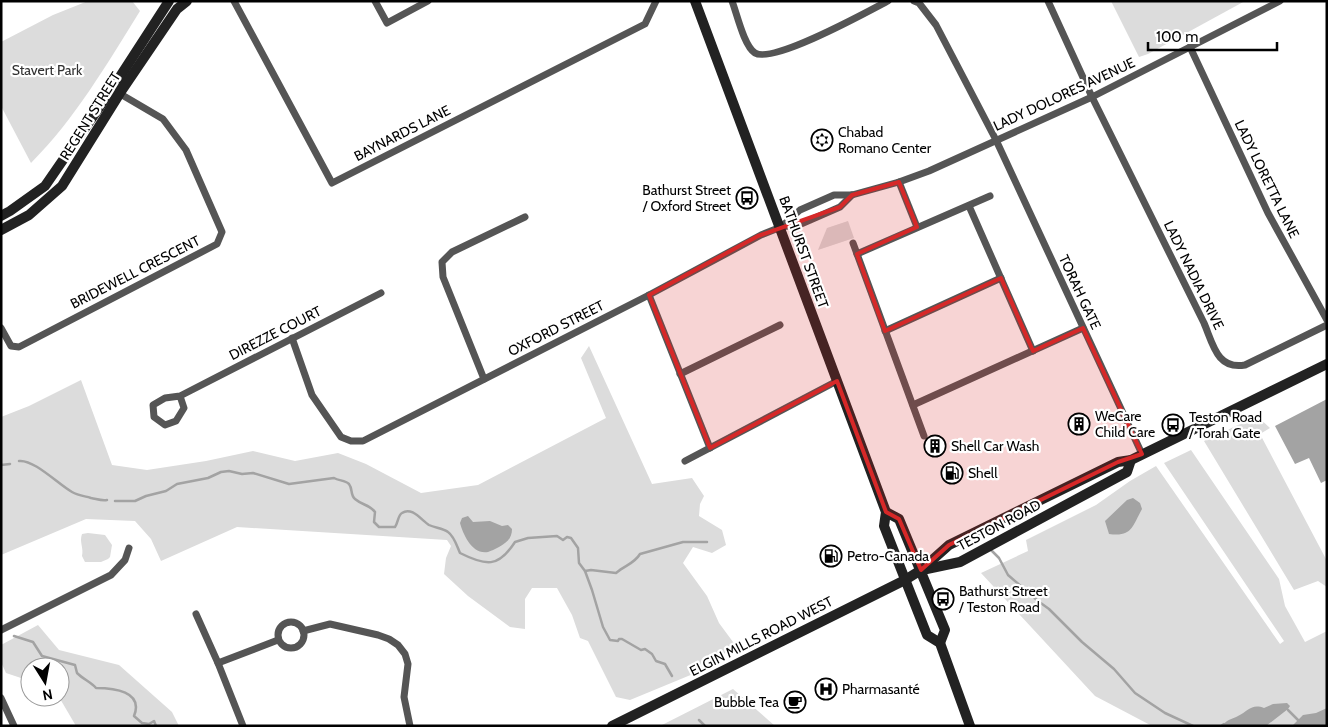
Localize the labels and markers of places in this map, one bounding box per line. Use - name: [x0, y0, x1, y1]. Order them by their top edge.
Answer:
- place label: Chabad Romano Center: [838, 123, 932, 157]
- synagogue icon: Chabad Romano Center: [810, 128, 834, 152]
- place label: Bathurst Street / Oxford Street: [642, 181, 731, 215]
- bus stop icon: Bathurst Street / Oxford Street: [735, 186, 759, 210]
- place label: WeCare Child Care: [1095, 407, 1155, 441]
- place label: Teston Road / Torah Gate: [1188, 408, 1262, 442]
- building icon: WeCare Child Care: [1067, 412, 1091, 436]
- bus stop icon: Teston Road / Torah Gate: [1161, 413, 1185, 437]
- building icon: Shell Car Wash: [923, 434, 947, 458]
- place label: Shell Car Wash: [951, 437, 1039, 455]
- fuel station icon: Shell: [940, 461, 964, 485]
- place label: Shell: [968, 464, 998, 482]
- fuel station icon: Petro-Canada: [819, 544, 843, 568]
- place label: Petro-Canada: [847, 547, 929, 565]
- place label: Bathurst Street / Teston Road: [958, 582, 1048, 616]
- bus stop icon: Bathurst Street / Teston Road: [931, 587, 955, 611]
- hospital icon: Pharmasanté: [814, 677, 838, 701]
- place label: Pharmasanté: [842, 680, 920, 698]
- cafe icon: Bubble Tea: [783, 690, 807, 714]
- place label: Bubble Tea: [714, 693, 779, 711]

